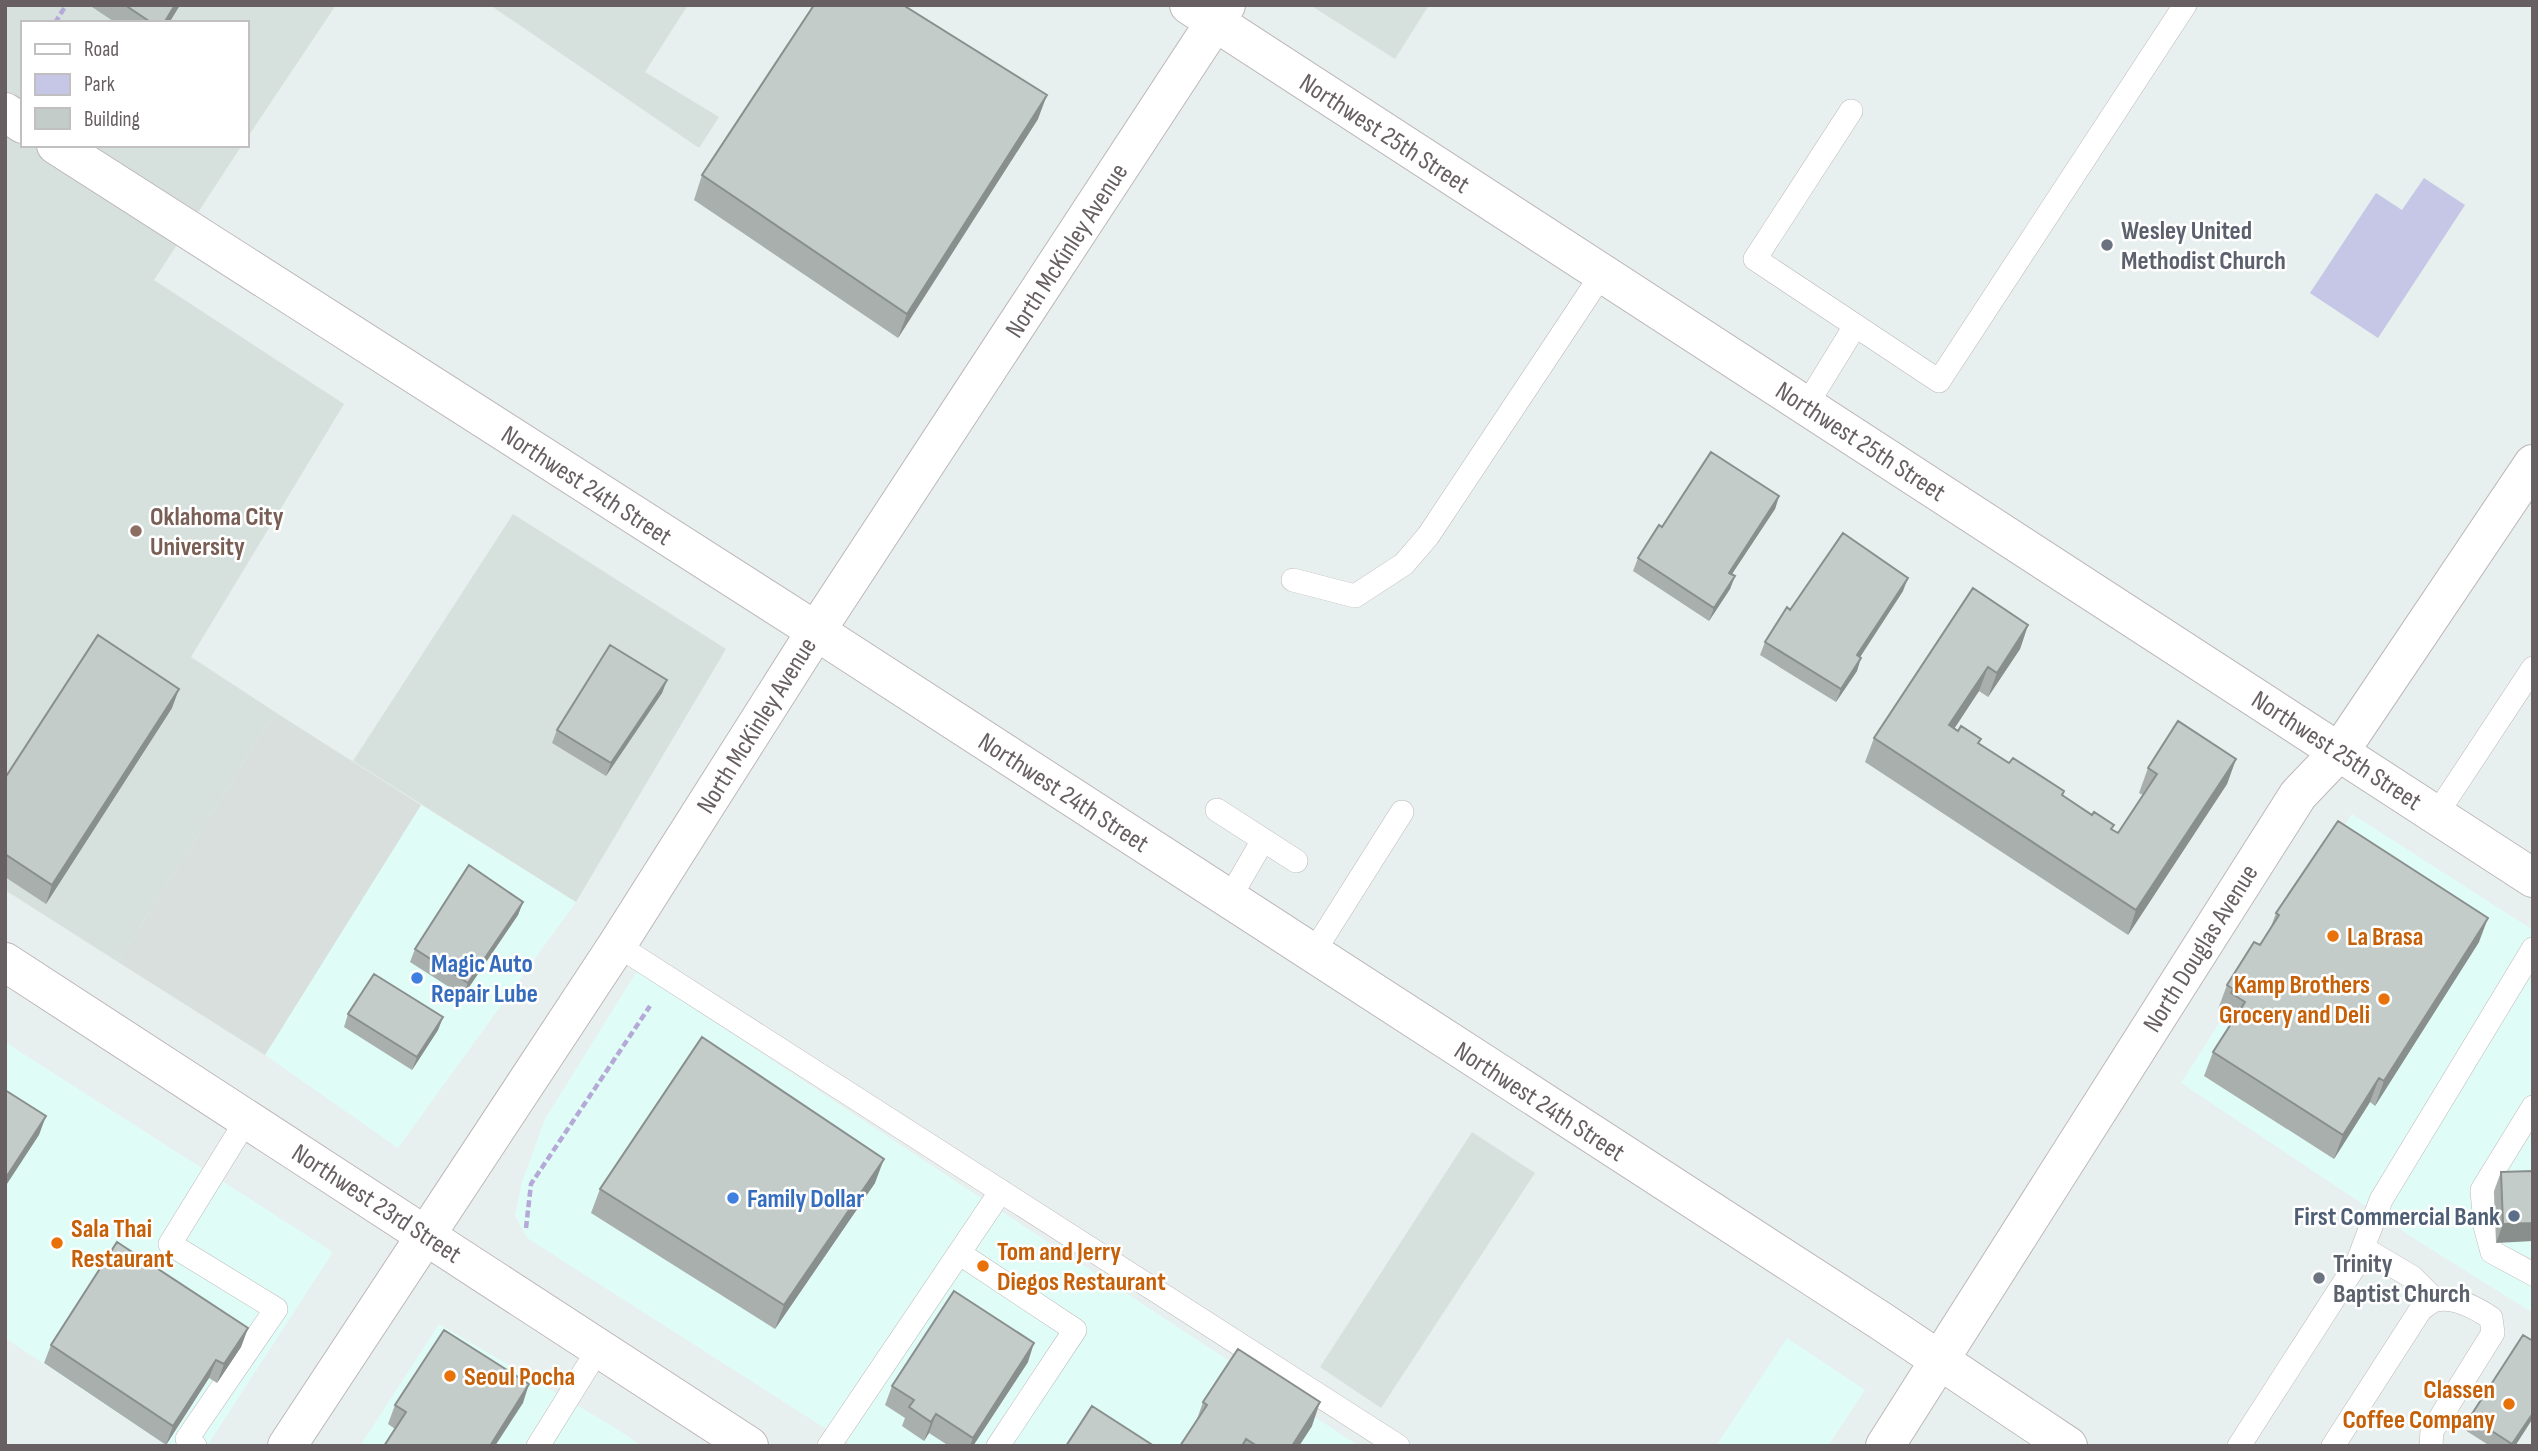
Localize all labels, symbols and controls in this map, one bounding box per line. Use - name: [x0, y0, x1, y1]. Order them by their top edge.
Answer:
- legend: [21, 21, 248, 147]
- text: Road: [84, 37, 119, 62]
- street label: Northwest 25th Street: [1293, 68, 1475, 201]
- text: Park: [84, 72, 115, 97]
- text: Building: [84, 107, 140, 132]
- street label: North McKinley Avenue: [999, 158, 1135, 344]
- place label: Wesley United Methodist Church: [2121, 216, 2286, 277]
- marker: Wesley United Methodist Church: [2099, 237, 2115, 253]
- street label: Northwest 25th Street: [1769, 376, 1951, 509]
- street label: Northwest 24th Street: [495, 420, 677, 553]
- place label: Oklahoma City University: [150, 502, 284, 563]
- marker: Oklahoma City University: [128, 523, 144, 539]
- street label: North McKinley Avenue: [691, 632, 824, 819]
- street label: Northwest 25th Street: [2245, 685, 2427, 818]
- street label: Northwest 24th Street: [972, 727, 1154, 860]
- street label: North Douglas Avenue: [2137, 859, 2265, 1038]
- place label: La Brasa: [2347, 922, 2423, 953]
- marker: La Brasa: [2325, 928, 2341, 944]
- place label: Magic Auto Repair Lube: [431, 949, 538, 1010]
- marker: Magic Auto Repair Lube: [409, 970, 425, 986]
- place label: Kamp Brothers Grocery and Deli: [2219, 970, 2370, 1031]
- marker: Kamp Brothers Grocery and Deli: [2376, 991, 2392, 1007]
- street label: Northwest 24th Street: [1448, 1036, 1630, 1169]
- street label: Northwest 23rd Street: [286, 1138, 467, 1271]
- place label: Family Dollar: [747, 1184, 864, 1215]
- marker: Family Dollar: [725, 1190, 741, 1206]
- place label: First Commercial Bank: [2294, 1202, 2500, 1233]
- marker: First Commercial Bank: [2506, 1208, 2522, 1224]
- place label: Sala Thai Restaurant: [71, 1214, 174, 1275]
- marker: Sala Thai Restaurant: [49, 1235, 65, 1251]
- place label: Tom and Jerry Diegos Restaurant: [997, 1237, 1166, 1298]
- place label: Trinity Baptist Church: [2333, 1249, 2470, 1310]
- marker: Tom and Jerry Diegos Restaurant: [975, 1258, 991, 1274]
- marker: Trinity Baptist Church: [2311, 1270, 2327, 1286]
- place label: Seoul Pocha: [464, 1362, 575, 1393]
- marker: Seoul Pocha: [442, 1368, 458, 1384]
- place label: Classen Coffee Company: [2342, 1375, 2495, 1436]
- marker: Classen Coffee Company: [2501, 1396, 2517, 1412]

